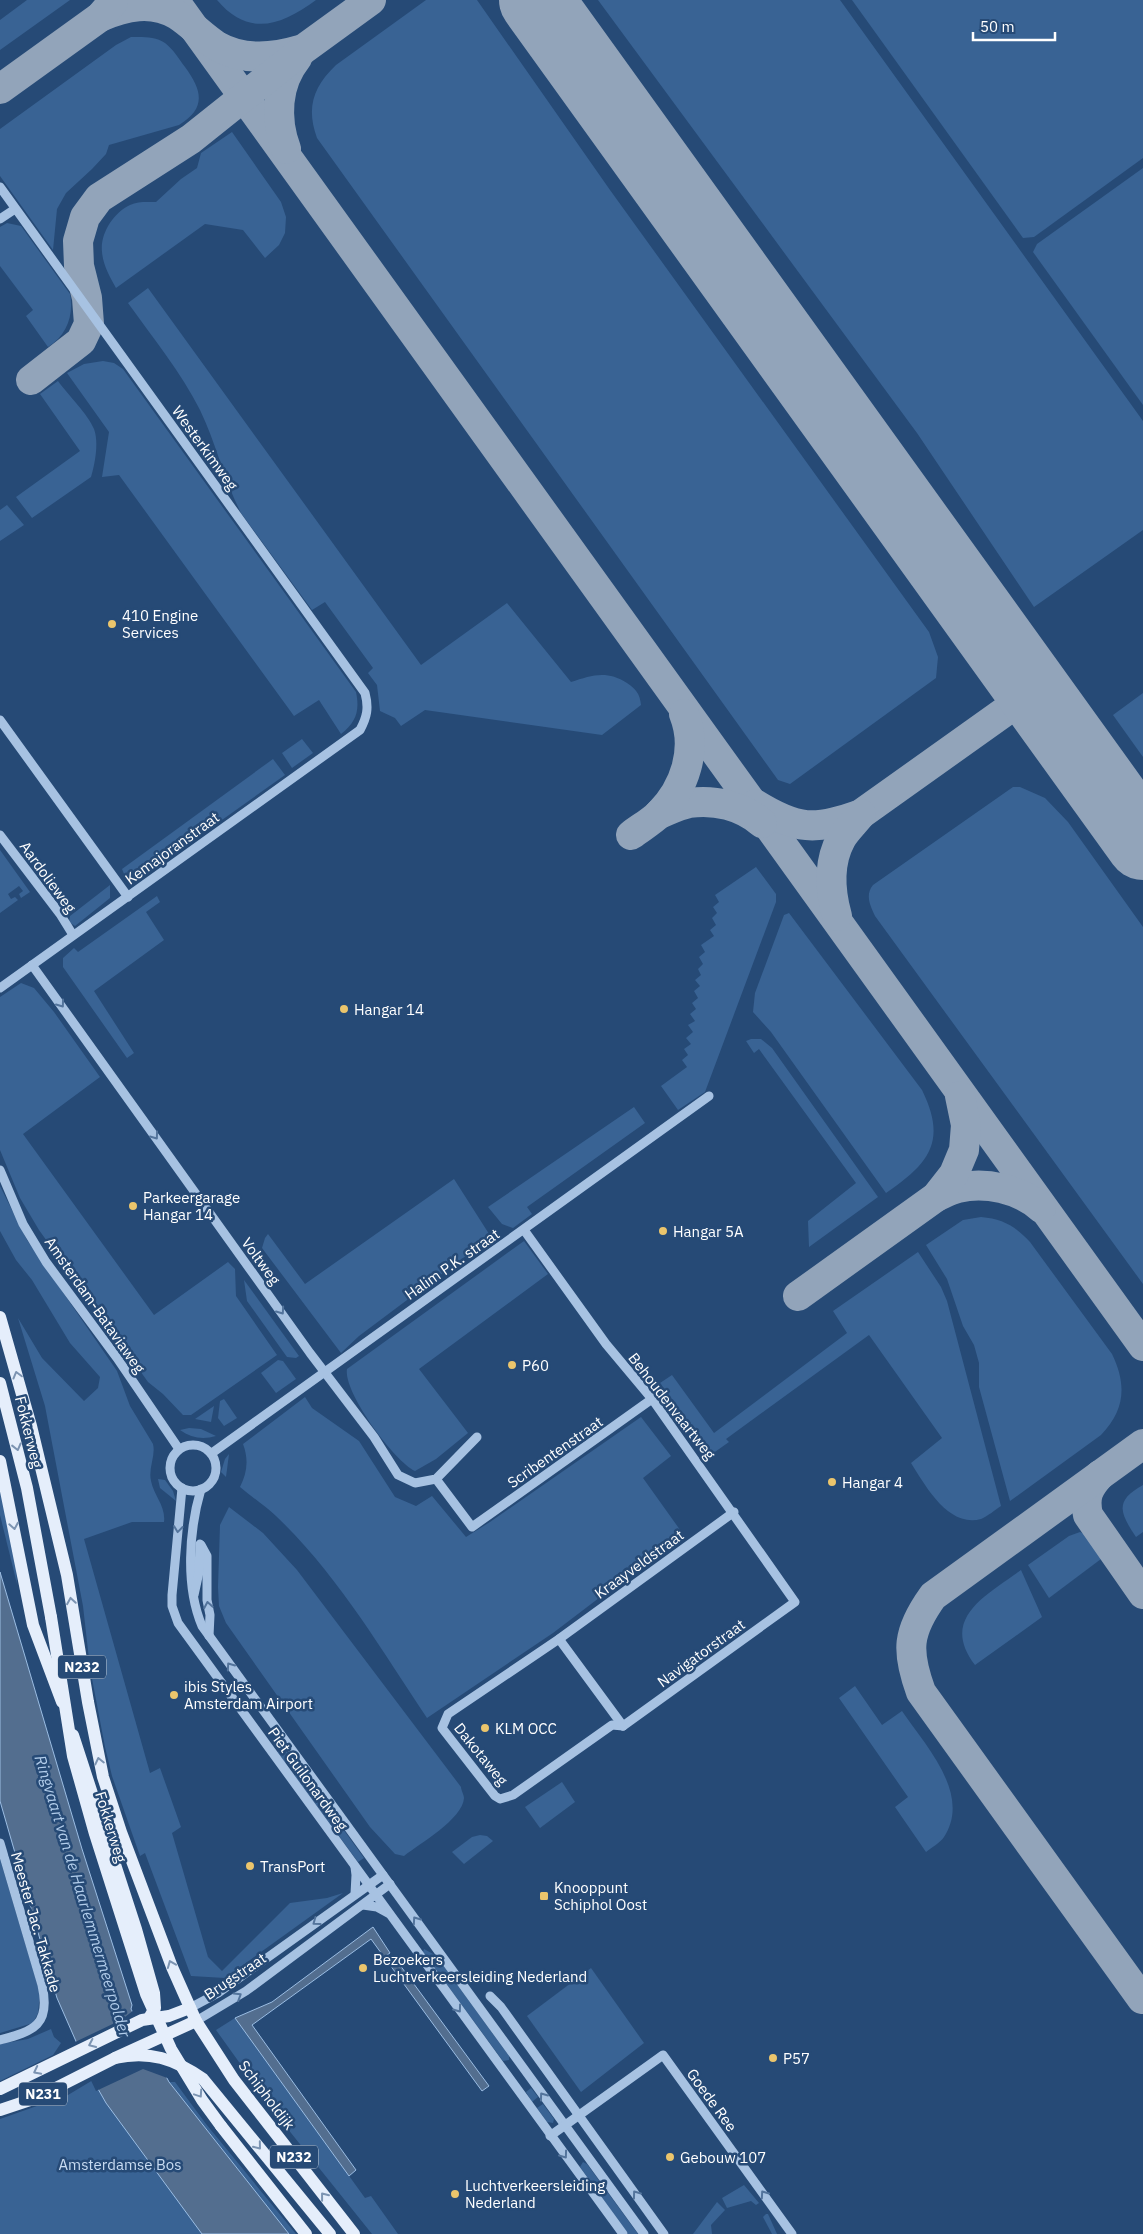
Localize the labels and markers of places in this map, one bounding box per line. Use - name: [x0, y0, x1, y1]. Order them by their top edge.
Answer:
- place label: 410 Engine Services: [122, 606, 198, 642]
- marker: 410 Engine Services: [106, 618, 118, 630]
- place label: Hangar 14: [354, 1000, 424, 1019]
- marker: Hangar 14: [338, 1003, 350, 1015]
- place label: Parkeergarage Hangar 14: [143, 1188, 240, 1224]
- marker: Parkeergarage Hangar 14: [127, 1200, 139, 1212]
- place label: Hangar 5A: [673, 1222, 744, 1241]
- marker: Hangar 5A: [657, 1225, 669, 1237]
- place label: P60: [522, 1356, 549, 1375]
- marker: P60: [506, 1359, 518, 1371]
- place label: Hangar 4: [842, 1473, 903, 1492]
- marker: Hangar 4: [826, 1476, 838, 1488]
- place label: ibis Styles Amsterdam Airport: [184, 1677, 313, 1713]
- marker: ibis Styles Amsterdam Airport: [168, 1689, 180, 1701]
- place label: KLM OCC: [495, 1719, 557, 1738]
- marker: KLM OCC: [479, 1722, 491, 1734]
- place label: TransPort: [260, 1857, 325, 1876]
- marker: TransPort: [244, 1860, 256, 1872]
- place label: Knooppunt Schiphol Oost: [554, 1878, 647, 1914]
- marker: Knooppunt Schiphol Oost: [538, 1890, 550, 1902]
- place label: Bezoekers Luchtverkeersleiding Nederland: [373, 1950, 587, 1986]
- marker: Bezoekers Luchtverkeersleiding Nederland: [357, 1962, 369, 1974]
- place label: P57: [783, 2049, 810, 2068]
- marker: P57: [767, 2052, 779, 2064]
- place label: Gebouw 107: [680, 2148, 766, 2167]
- marker: Gebouw 107: [664, 2151, 676, 2163]
- place label: Luchtverkeersleiding Nederland: [465, 2176, 605, 2212]
- marker: Luchtverkeersleiding Nederland: [449, 2188, 461, 2200]

